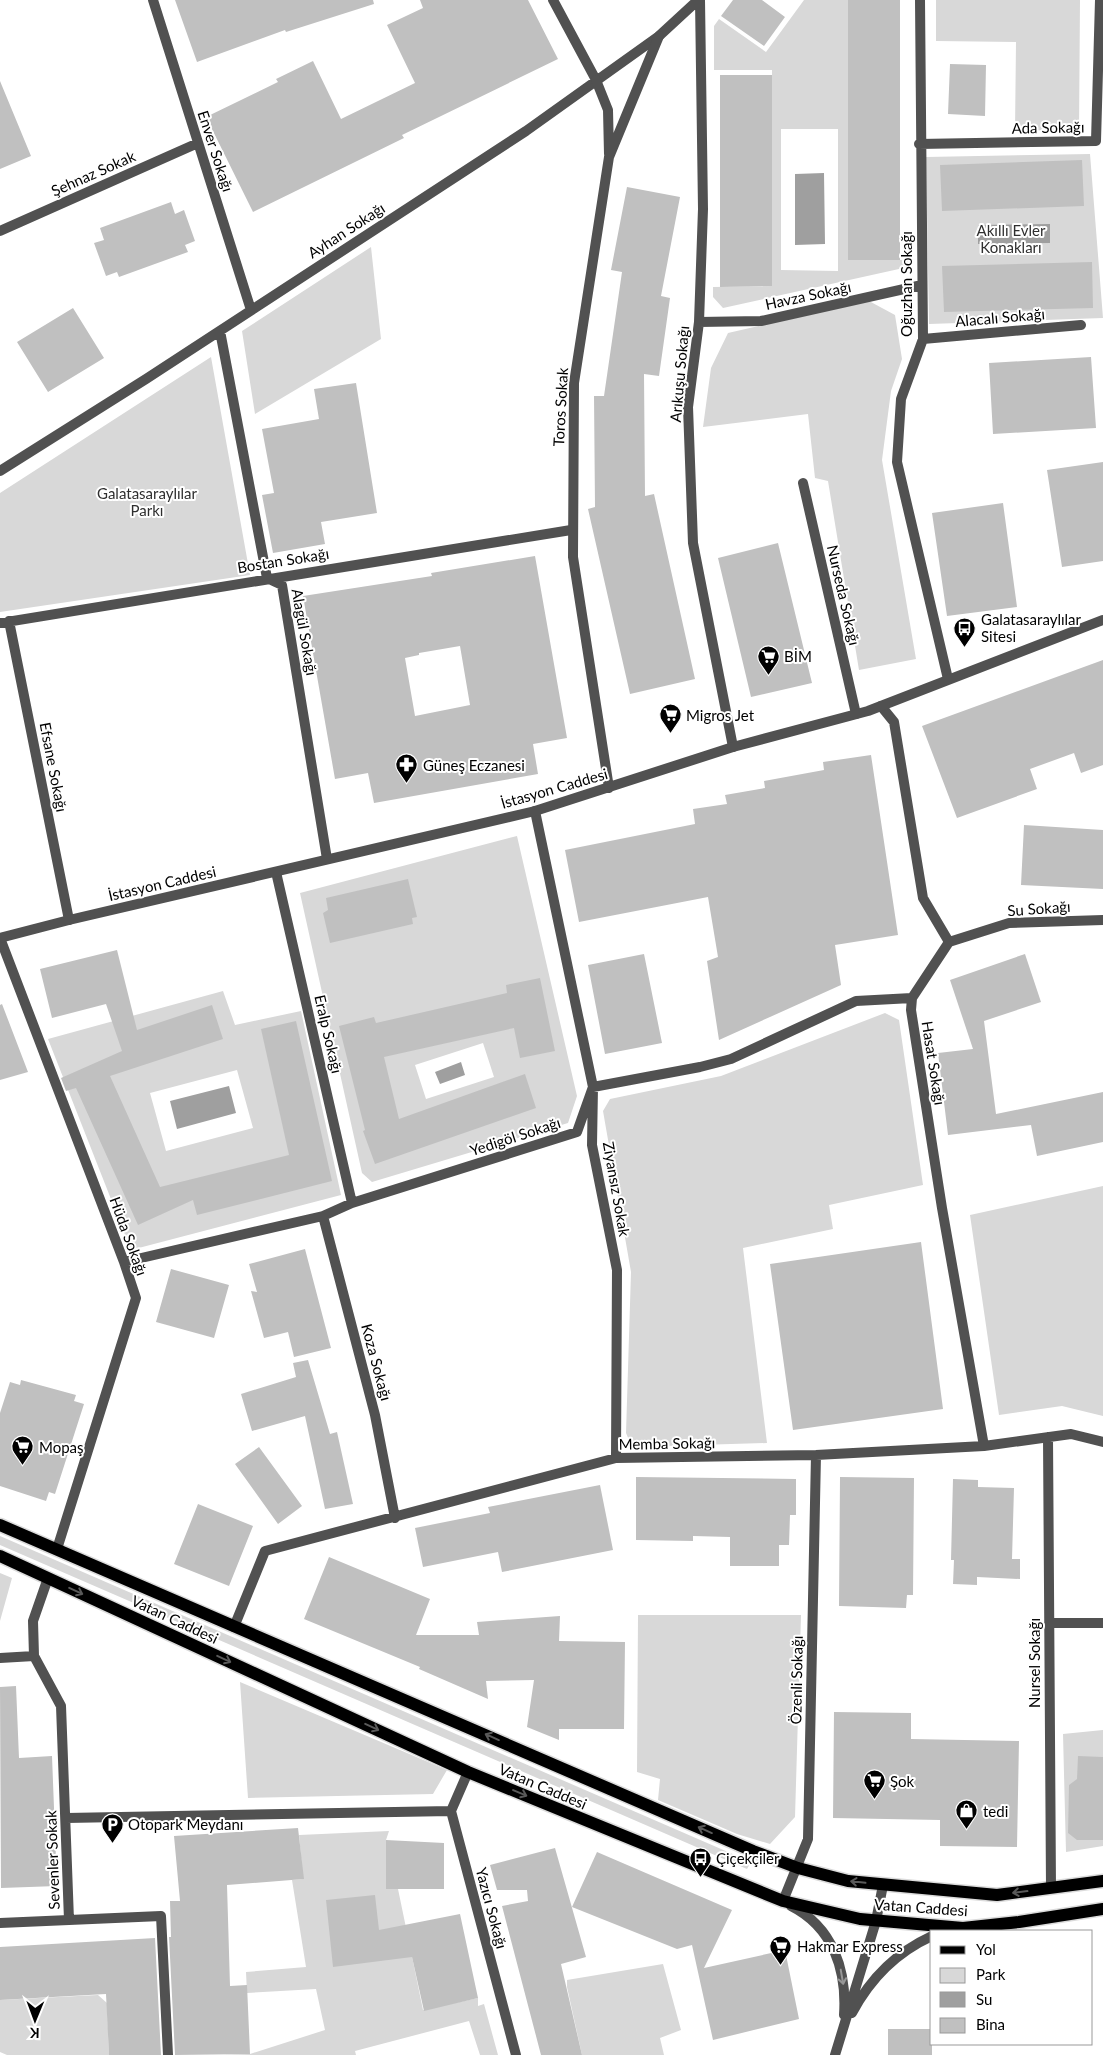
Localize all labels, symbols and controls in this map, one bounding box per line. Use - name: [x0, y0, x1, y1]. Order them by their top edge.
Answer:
- street label: Enver Sokağı: [194, 108, 238, 194]
- street label: Ada Sokağı: [1011, 117, 1085, 137]
- street label: Şehnaz Sokak: [48, 146, 138, 200]
- street label: Ayhan Sokağı: [304, 198, 388, 262]
- park label: Akıllı Evler Konakları: [977, 221, 1046, 256]
- street label: Oğuzhan Sokağı: [897, 231, 915, 337]
- street label: Havza Sokağı: [763, 277, 853, 313]
- street label: Alacalı Sokağı: [954, 304, 1046, 330]
- street label: Arıkuşu Sokağı: [666, 325, 692, 423]
- street label: Toros Sokak: [549, 367, 571, 447]
- park label: Galatasaraylılar Parkı: [97, 484, 198, 519]
- street label: Nurseda Sokağı: [824, 543, 864, 647]
- street label: Bostan Sokağı: [236, 544, 330, 576]
- street label: Alagül Sokağı: [289, 587, 321, 677]
- place label: Galatasaraylılar Sitesi: [981, 610, 1082, 645]
- bus stop icon: Galatasaraylılar Sitesi: [953, 616, 977, 647]
- supermarket icon: BİM: [756, 644, 780, 675]
- place label: BİM: [784, 647, 812, 665]
- supermarket icon: Migros Jet: [658, 703, 682, 734]
- place label: Migros Jet: [686, 706, 755, 724]
- street label: Efsane Sokağı: [37, 721, 71, 813]
- pharmacy icon: Güneş Eczanesi: [395, 753, 419, 784]
- place label: Güneş Eczanesi: [423, 756, 525, 774]
- street label: İstasyon Caddesi: [499, 764, 609, 812]
- street label: İstasyon Caddesi: [106, 862, 218, 904]
- street label: Su Sokağı: [1007, 897, 1071, 919]
- street label: Eralp Sokağı: [311, 993, 347, 1075]
- street label: Hasat Sokağı: [918, 1020, 950, 1106]
- street label: Yedigöl Sokağı: [467, 1113, 563, 1159]
- street label: Ziyansız Sokak: [600, 1140, 634, 1238]
- street label: Hüda Sokağı: [106, 1194, 152, 1278]
- street label: Koza Sokağı: [358, 1322, 396, 1402]
- street label: Memba Sokağı: [618, 1433, 716, 1453]
- supermarket icon: Mopaş: [11, 1435, 35, 1466]
- place label: Mopaş: [39, 1438, 84, 1456]
- one-way arrow: [68, 1587, 83, 1596]
- street label: Vatan Caddesi: [129, 1591, 221, 1647]
- street label: Nursel Sokağı: [1025, 1618, 1043, 1708]
- street label: Özenli Sokağı: [786, 1635, 806, 1725]
- one-way arrow: [216, 1655, 231, 1665]
- one-way arrow: [364, 1722, 379, 1732]
- one-way arrow: [485, 1731, 500, 1741]
- street label: Vatan Caddesi: [496, 1759, 590, 1813]
- supermarket icon: Şok: [862, 1769, 886, 1800]
- place label: Şok: [890, 1772, 915, 1790]
- one-way arrow: [512, 1789, 527, 1799]
- shop icon: tedi: [955, 1799, 979, 1830]
- place label: tedi: [983, 1802, 1008, 1820]
- street label: Sevenler Sokak: [41, 1810, 63, 1910]
- parking icon: Otopark Meydanı: [100, 1812, 124, 1843]
- place label: Otopark Meydanı: [128, 1815, 243, 1833]
- one-way arrow: [698, 1825, 713, 1835]
- bus stop icon: Çiçekçiler: [688, 1846, 712, 1877]
- place label: Çiçekçiler: [716, 1849, 780, 1867]
- street label: Yazıcı Sokağı: [473, 1865, 511, 1951]
- one-way arrow: [851, 1877, 867, 1887]
- one-way arrow: [1012, 1887, 1028, 1897]
- street label: Vatan Caddesi: [874, 1895, 968, 1919]
- legend: [930, 1930, 1093, 2045]
- supermarket icon: Hakmar Express: [769, 1934, 793, 1965]
- place label: Hakmar Express: [797, 1937, 903, 1955]
- text: Yol: [976, 1940, 996, 1958]
- text: Park: [976, 1965, 1006, 1983]
- one-way arrow: [837, 1969, 847, 1985]
- text: Su: [976, 1990, 992, 2008]
- north arrow: [10, 1995, 60, 2045]
- text: Bina: [976, 2015, 1005, 2033]
- text: K: [29, 2025, 40, 2042]

